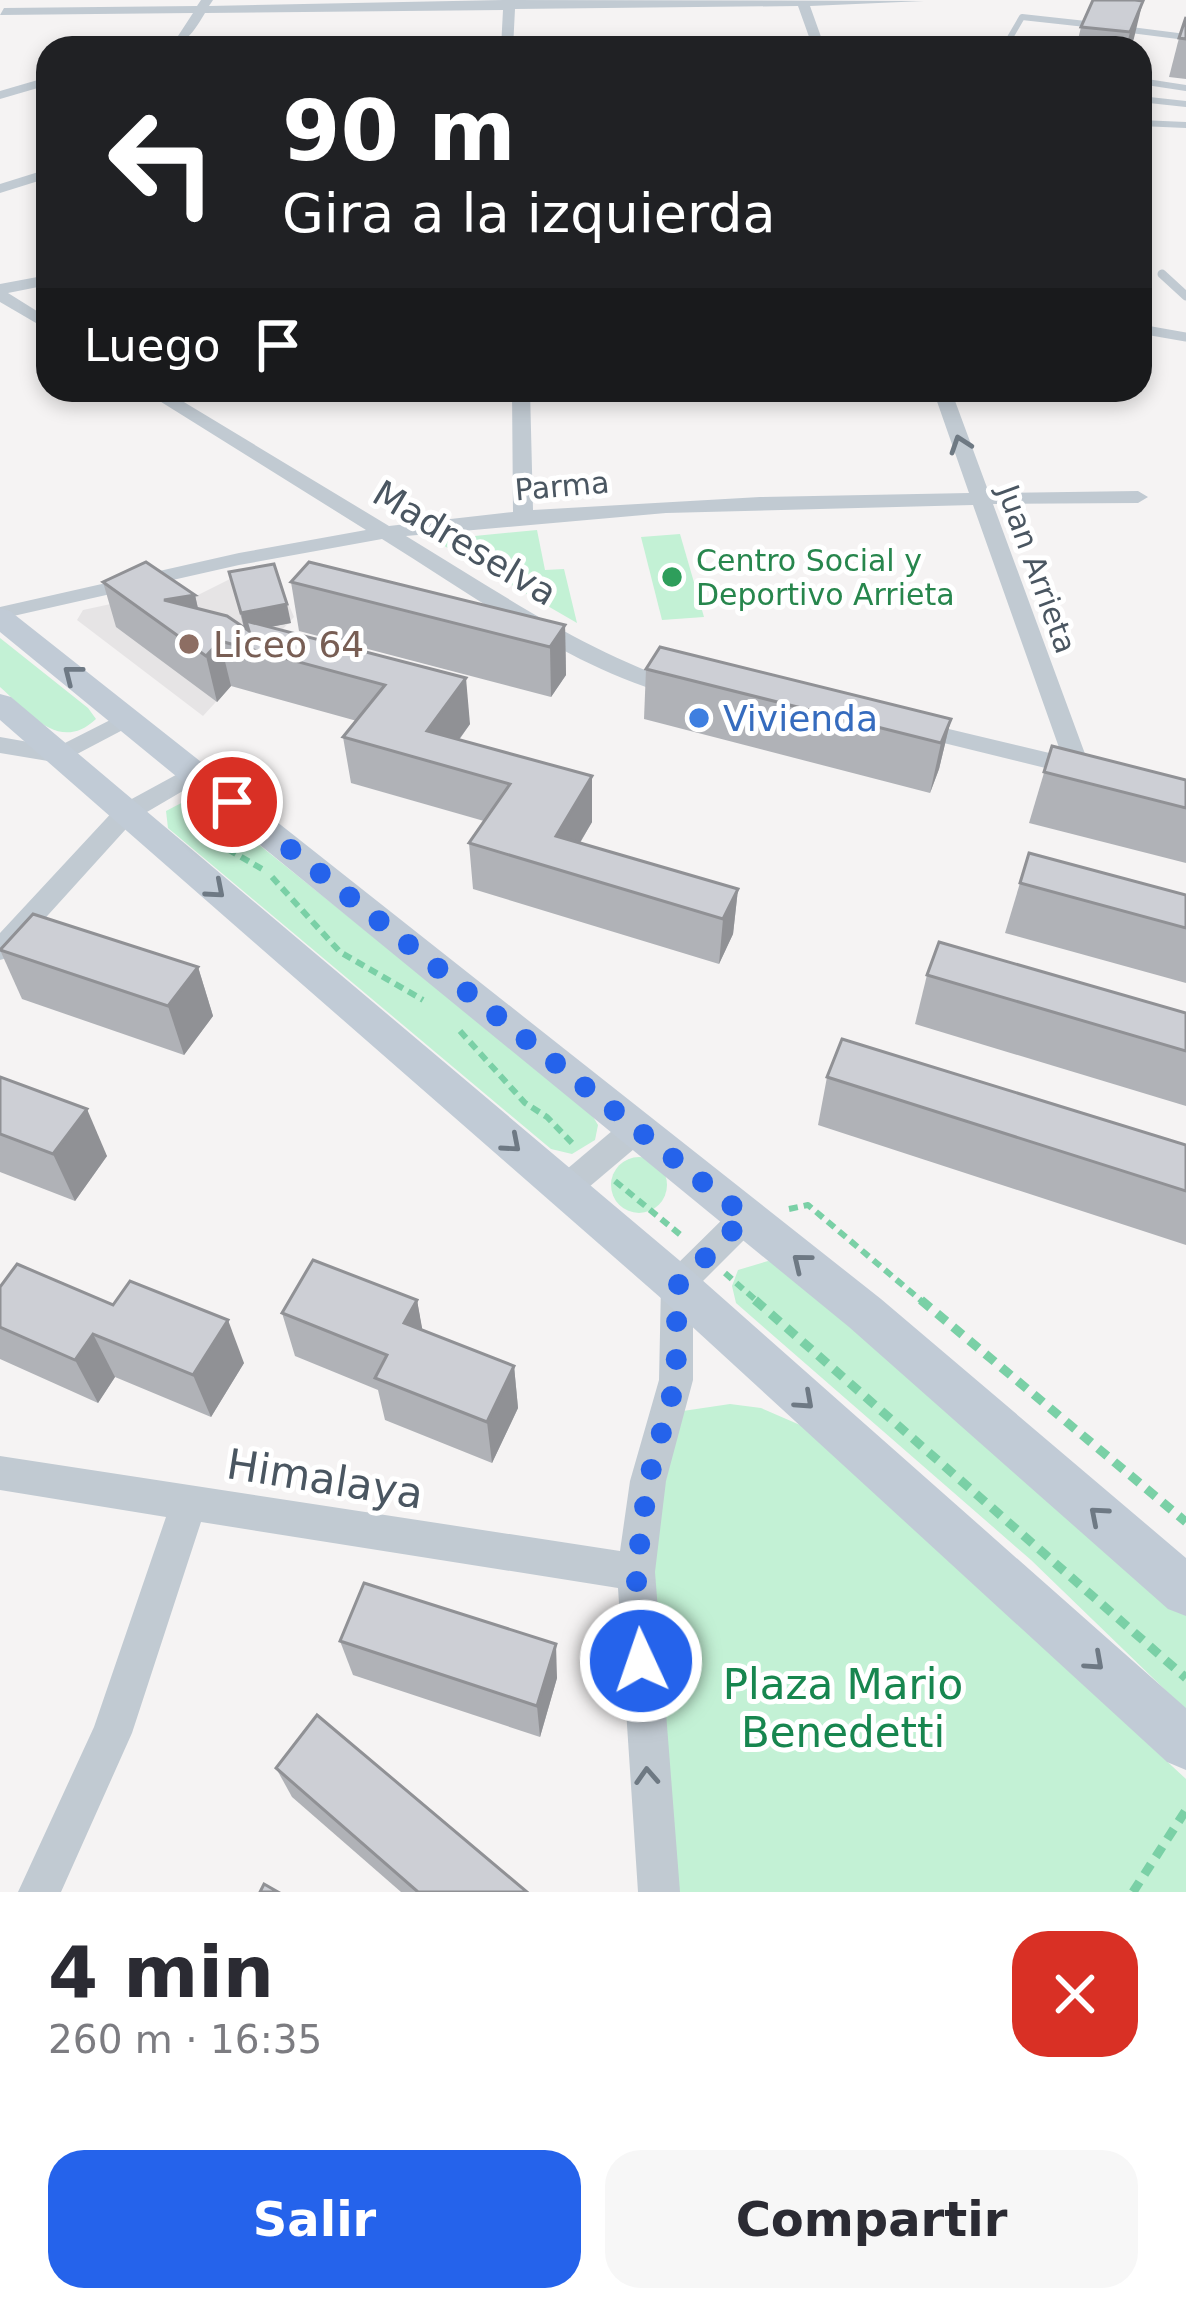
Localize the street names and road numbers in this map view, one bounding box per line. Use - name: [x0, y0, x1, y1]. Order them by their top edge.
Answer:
- street label: Parma: [513, 464, 611, 508]
- street label: Madreselva: [366, 472, 564, 614]
- street label: Juan Arrieta: [990, 478, 1084, 658]
- street label: Himalaya: [223, 1439, 427, 1519]

